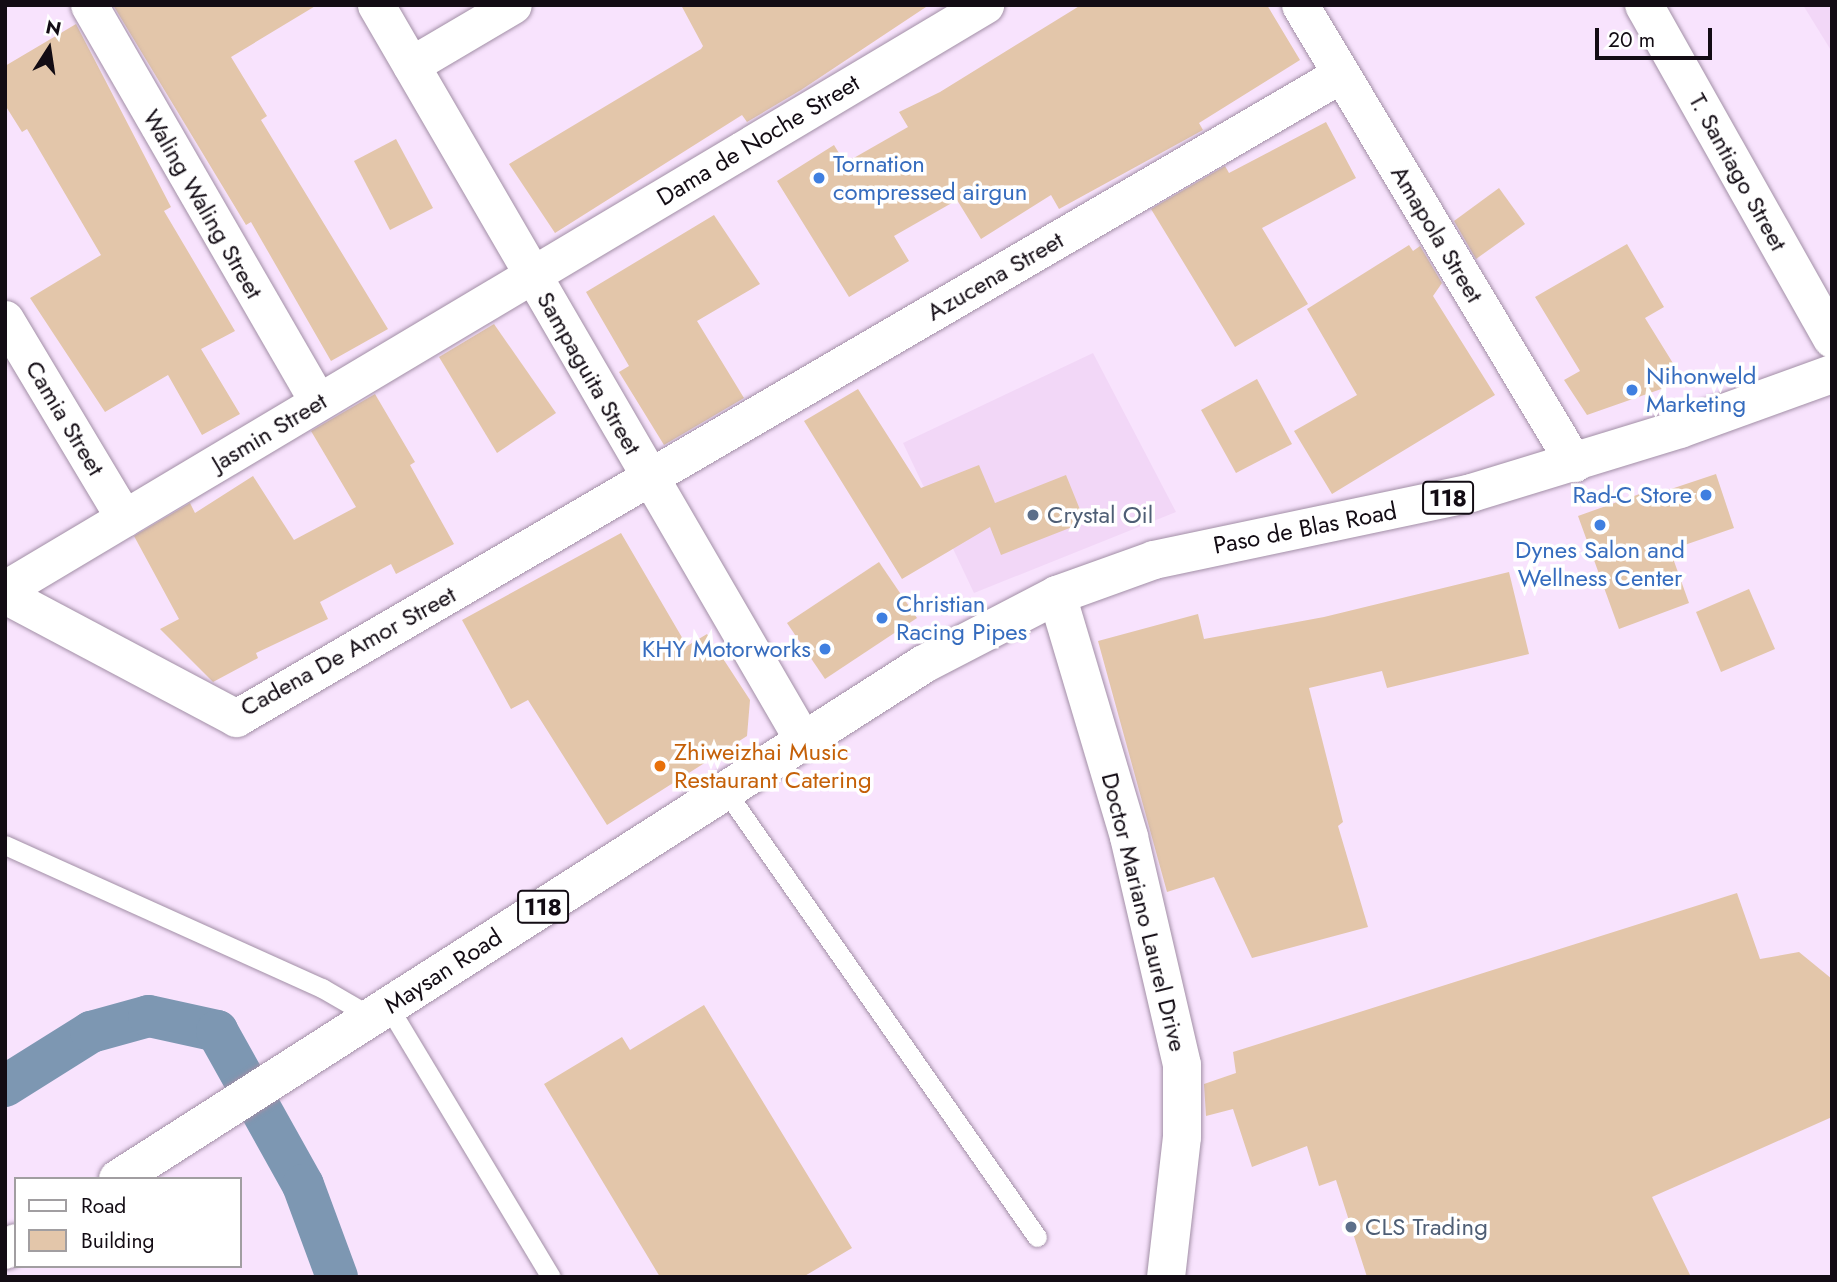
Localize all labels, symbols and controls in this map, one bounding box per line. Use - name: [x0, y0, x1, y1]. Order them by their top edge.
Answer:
- text: N: [43, 13, 64, 43]
- north arrow: [14, 14, 84, 84]
- scale bar: [1599, 14, 1716, 58]
- text: 20 m: [1608, 25, 1655, 55]
- street label: Dama de Noche Street: [652, 68, 864, 212]
- street label: T. Santiago Street: [1683, 88, 1793, 256]
- street label: Waling Waling Street: [137, 104, 269, 304]
- place label: Tornation compressed airgun: [833, 150, 1027, 206]
- street label: Amapola Street: [1385, 160, 1489, 308]
- marker: Tornation compressed airgun: [811, 170, 827, 186]
- street label: Azucena Street: [922, 225, 1068, 327]
- street label: Sampaguita Street: [531, 287, 647, 459]
- street label: Camia Street: [19, 355, 111, 481]
- place label: Nihonweld Marketing: [1646, 362, 1757, 418]
- marker: Nihonweld Marketing: [1624, 382, 1640, 398]
- street label: Jasmin Street: [206, 386, 332, 478]
- road number: 118: [1422, 478, 1474, 518]
- place label: Rad-C Store: [1572, 481, 1692, 509]
- marker: Rad-C Store: [1698, 487, 1714, 503]
- street label: Paso de Blas Road: [1211, 496, 1399, 560]
- place label: Crystal Oil: [1047, 501, 1153, 529]
- marker: Crystal Oil: [1025, 507, 1041, 523]
- marker: Dynes Salon and Wellness Center: [1592, 517, 1608, 533]
- place label: Dynes Salon and Wellness Center: [1515, 536, 1685, 592]
- street label: Cadena De Amor Street: [235, 580, 461, 722]
- place label: Christian Racing Pipes: [896, 590, 1027, 646]
- marker: Christian Racing Pipes: [874, 610, 890, 626]
- place label: KHY Motorworks: [642, 635, 811, 663]
- marker: KHY Motorworks: [817, 641, 833, 657]
- place label: Zhiweizhai Music Restaurant Catering: [674, 738, 872, 794]
- marker: Zhiweizhai Music Restaurant Catering: [652, 758, 668, 774]
- street label: Doctor Mariano Laurel Drive: [1095, 770, 1193, 1054]
- road number: 118: [517, 888, 569, 926]
- street label: Maysan Road: [379, 922, 507, 1020]
- legend: [14, 1177, 242, 1268]
- text: Road: [81, 1191, 126, 1221]
- place label: CLS Trading: [1365, 1213, 1488, 1241]
- marker: CLS Trading: [1343, 1219, 1359, 1235]
- text: Building: [81, 1226, 154, 1256]

